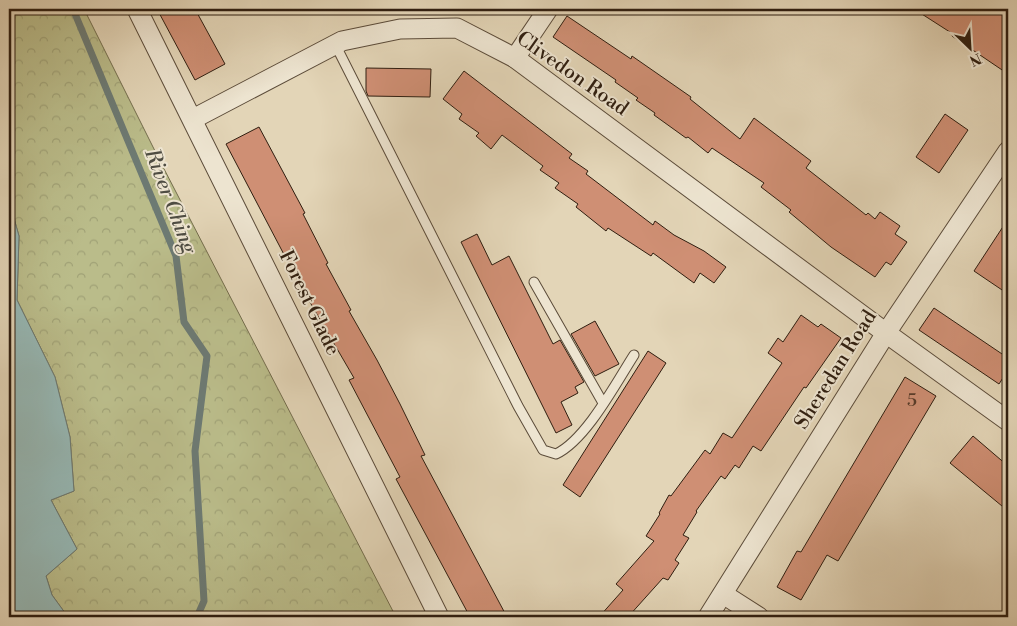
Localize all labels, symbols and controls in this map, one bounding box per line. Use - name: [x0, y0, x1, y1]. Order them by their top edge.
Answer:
- north arrow: [944, 22, 994, 72]
- street label: Clivedon Road: [511, 26, 633, 122]
- text: N: [966, 48, 984, 69]
- water label: River Ching: [138, 144, 202, 258]
- street label: Forest Glade: [273, 246, 345, 360]
- street label: Sheredan Road: [789, 305, 883, 434]
- house number: 5: [907, 389, 917, 412]

